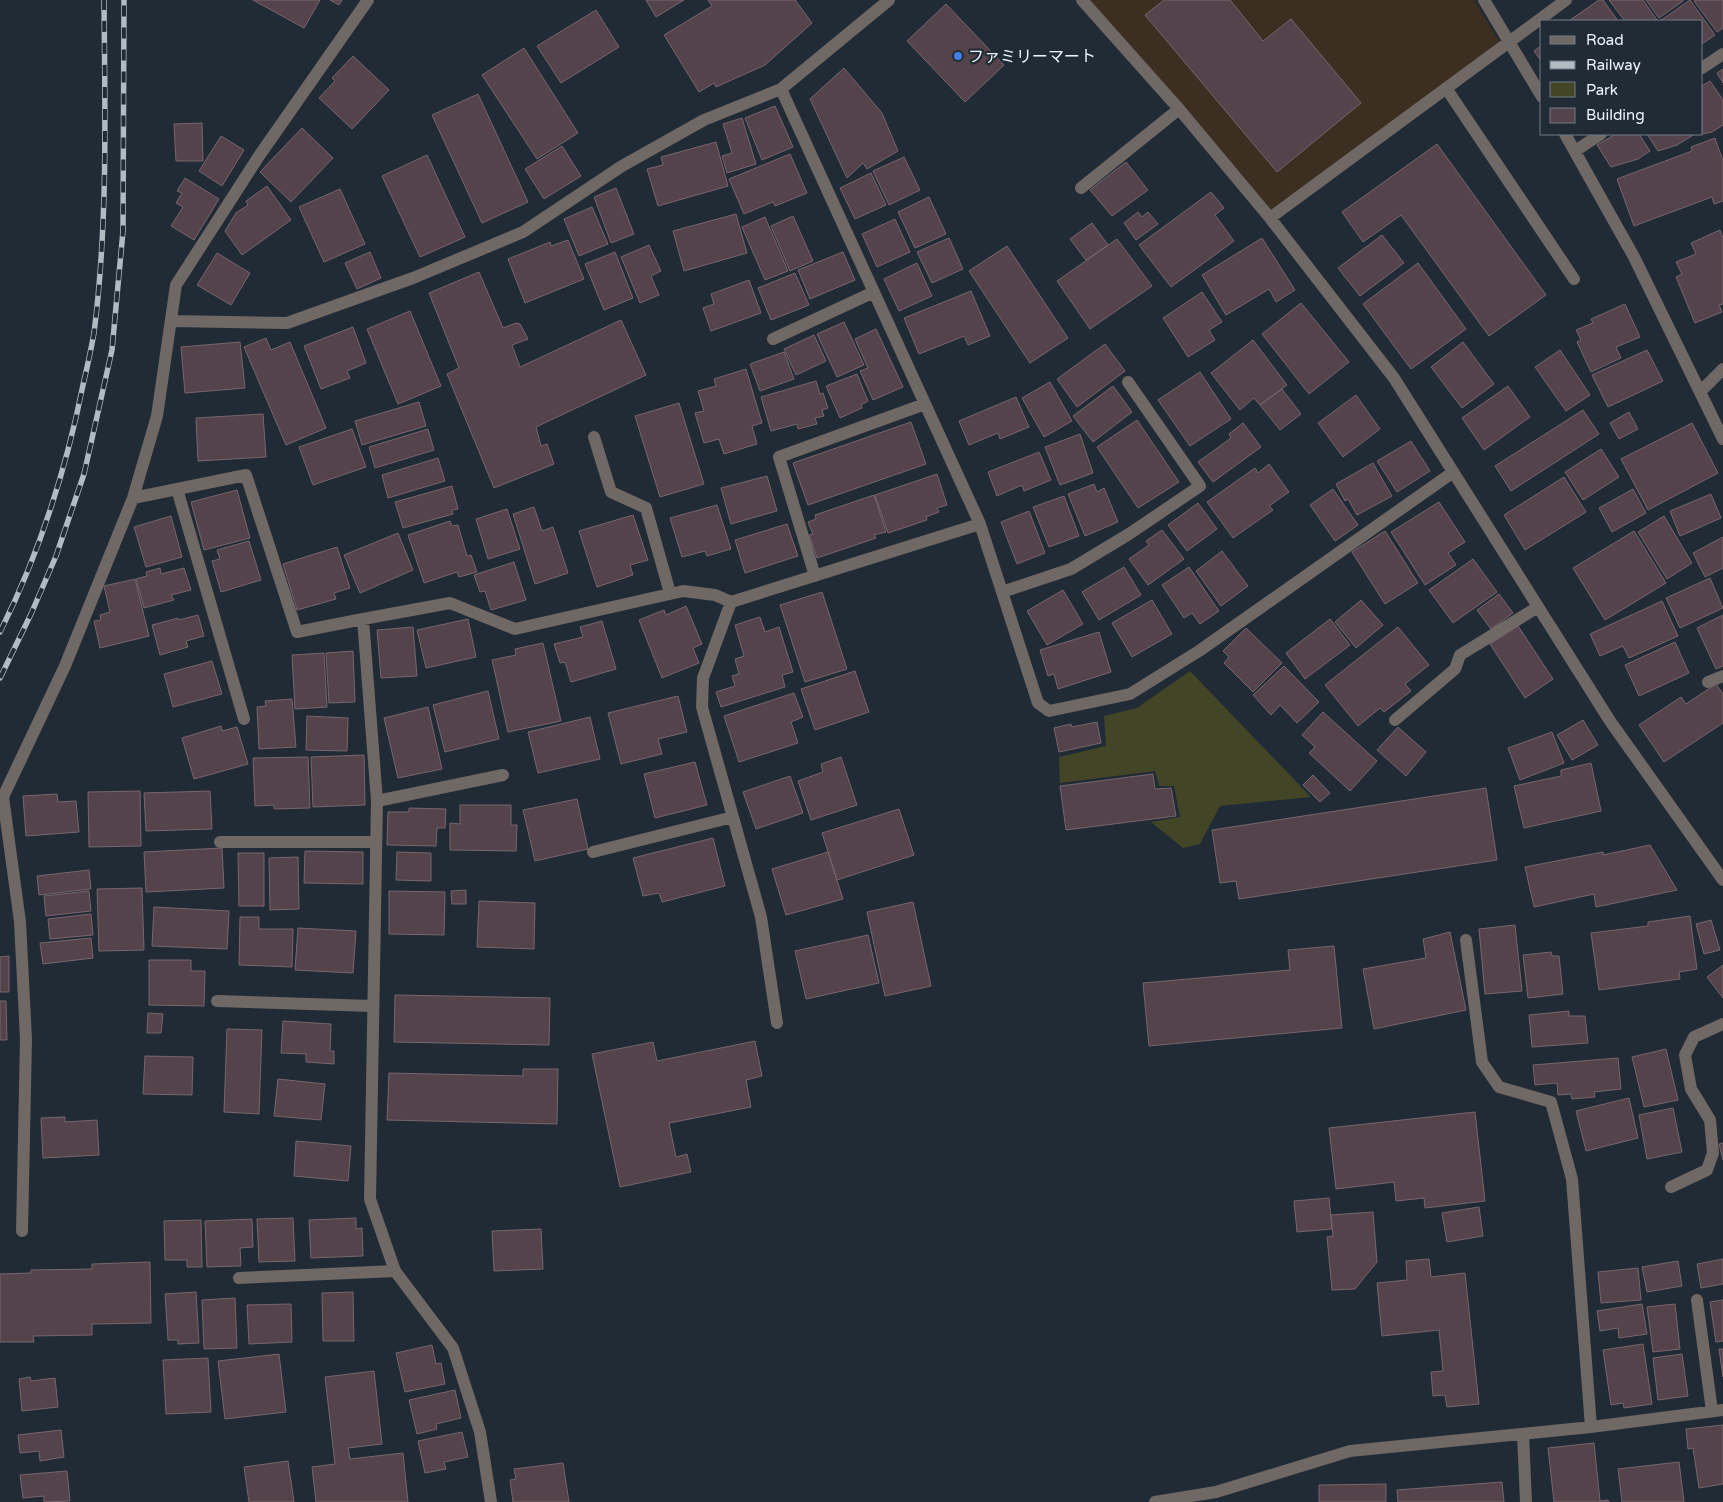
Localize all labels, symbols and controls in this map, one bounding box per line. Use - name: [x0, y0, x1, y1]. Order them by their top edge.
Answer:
- legend: [1540, 20, 1703, 135]
- text: Road: [1586, 31, 1624, 49]
- place label: ファミリーマート: [968, 47, 1096, 67]
- marker: ファミリーマート: [952, 50, 964, 62]
- text: Railway: [1586, 56, 1641, 74]
- text: Park: [1586, 81, 1618, 99]
- text: Building: [1586, 106, 1645, 124]

